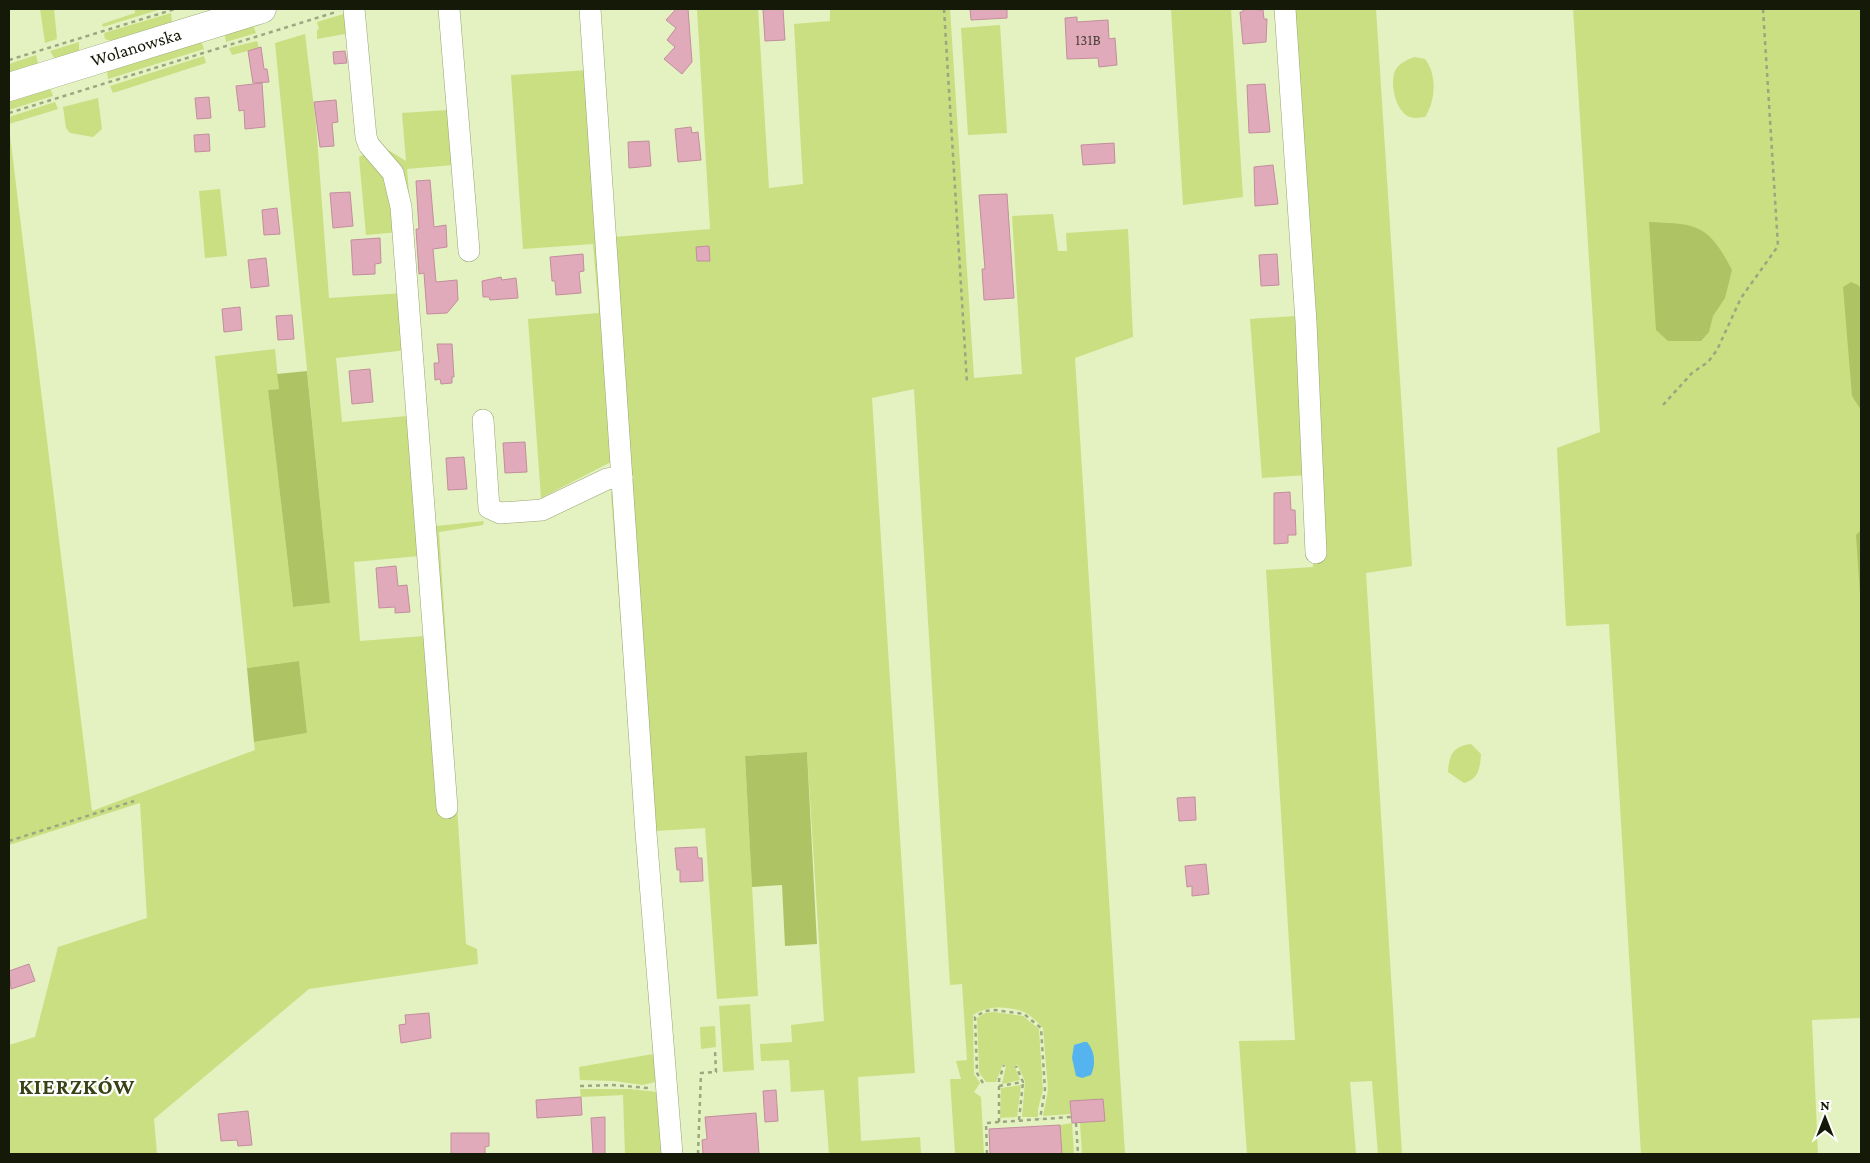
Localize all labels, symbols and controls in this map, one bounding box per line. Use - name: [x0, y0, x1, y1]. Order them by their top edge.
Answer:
- street label: Wolanowska: [88, 24, 184, 70]
- house number: 131B: [1075, 32, 1101, 48]
- district label: KIERZKÓW: [19, 1074, 135, 1099]
- north arrow: [1800, 1093, 1850, 1143]
- text: N: [1820, 1097, 1830, 1113]

